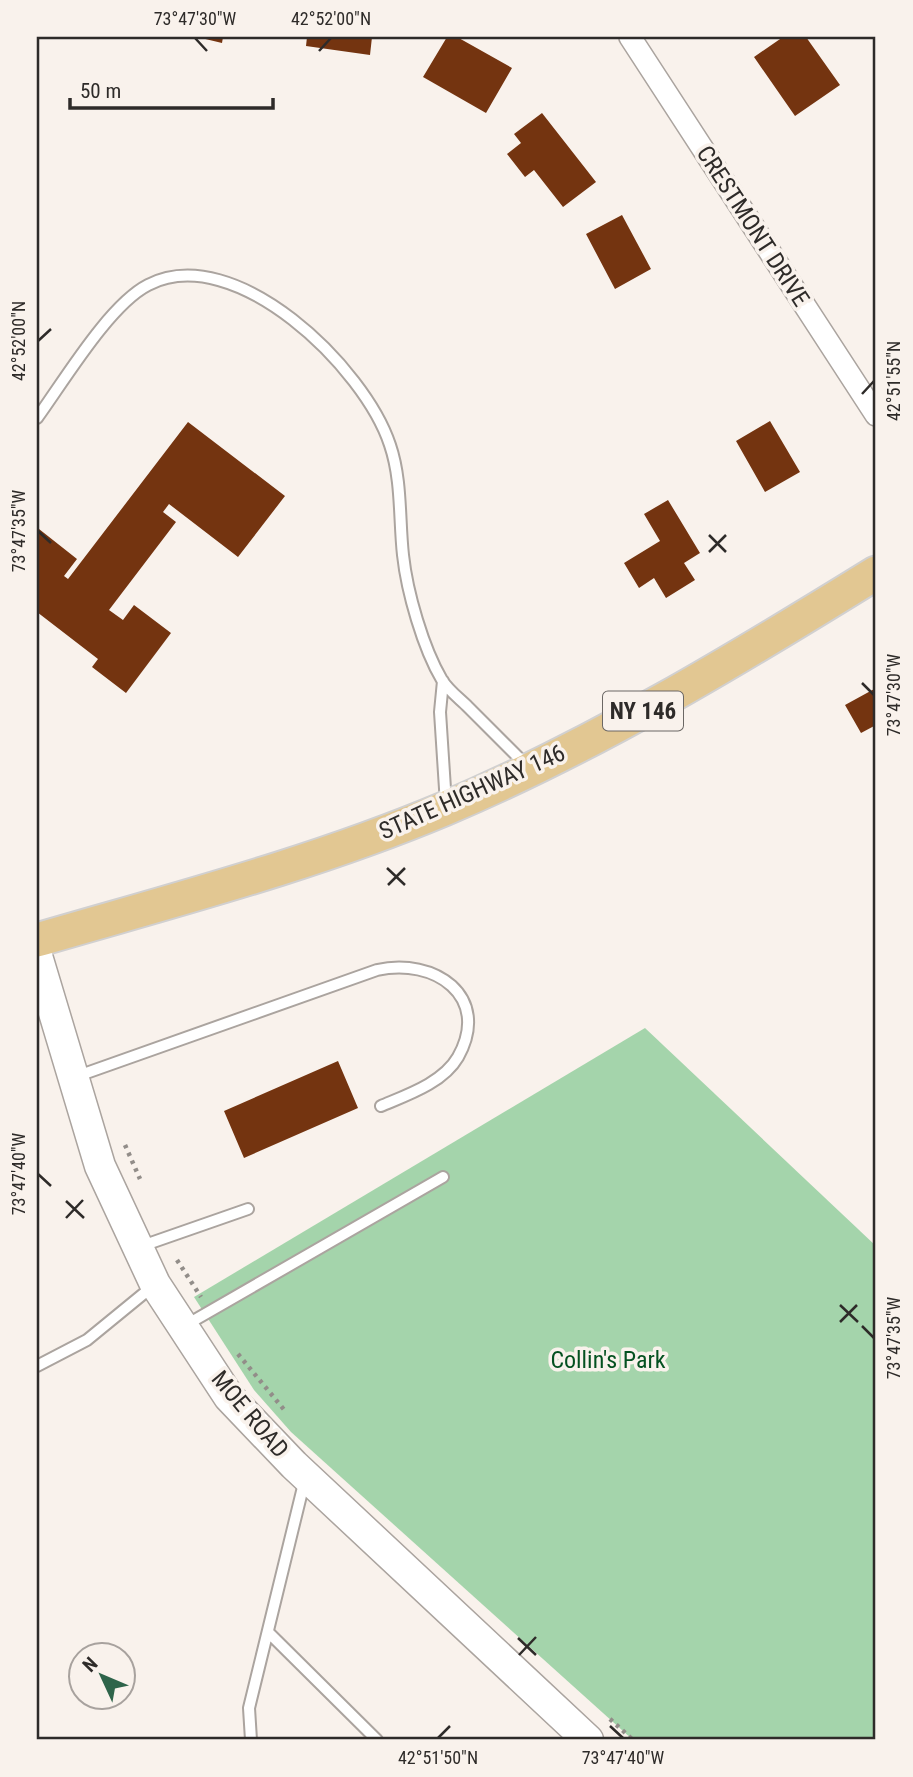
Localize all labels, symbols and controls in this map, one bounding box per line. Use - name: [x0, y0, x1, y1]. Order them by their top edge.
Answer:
- text: 73°47'30"W: [154, 8, 237, 29]
- text: 42°52'00"N: [291, 8, 371, 29]
- scale bar: [70, 66, 273, 110]
- text: 50 m: [80, 79, 121, 103]
- street label: CRESTMONT DRIVE: [691, 141, 815, 312]
- text: 42°52'00"N: [8, 301, 29, 381]
- text: 42°51'55"N: [883, 341, 904, 421]
- text: 73°47'35"W: [8, 489, 29, 572]
- text: 73°47'30"W: [883, 653, 904, 736]
- road number: NY 146: [603, 692, 683, 730]
- street label: STATE HIGHWAY 146: [375, 738, 569, 846]
- text: 73°47'40"W: [8, 1132, 29, 1215]
- text: 73°47'35"W: [883, 1296, 904, 1379]
- park label: Collin's Park: [550, 1346, 666, 1374]
- street label: MOE ROAD: [206, 1365, 294, 1463]
- north arrow: [66, 1640, 136, 1710]
- text: N: [78, 1652, 102, 1677]
- text: 42°51'50"N: [398, 1747, 478, 1768]
- text: 73°47'40"W: [582, 1747, 665, 1768]

